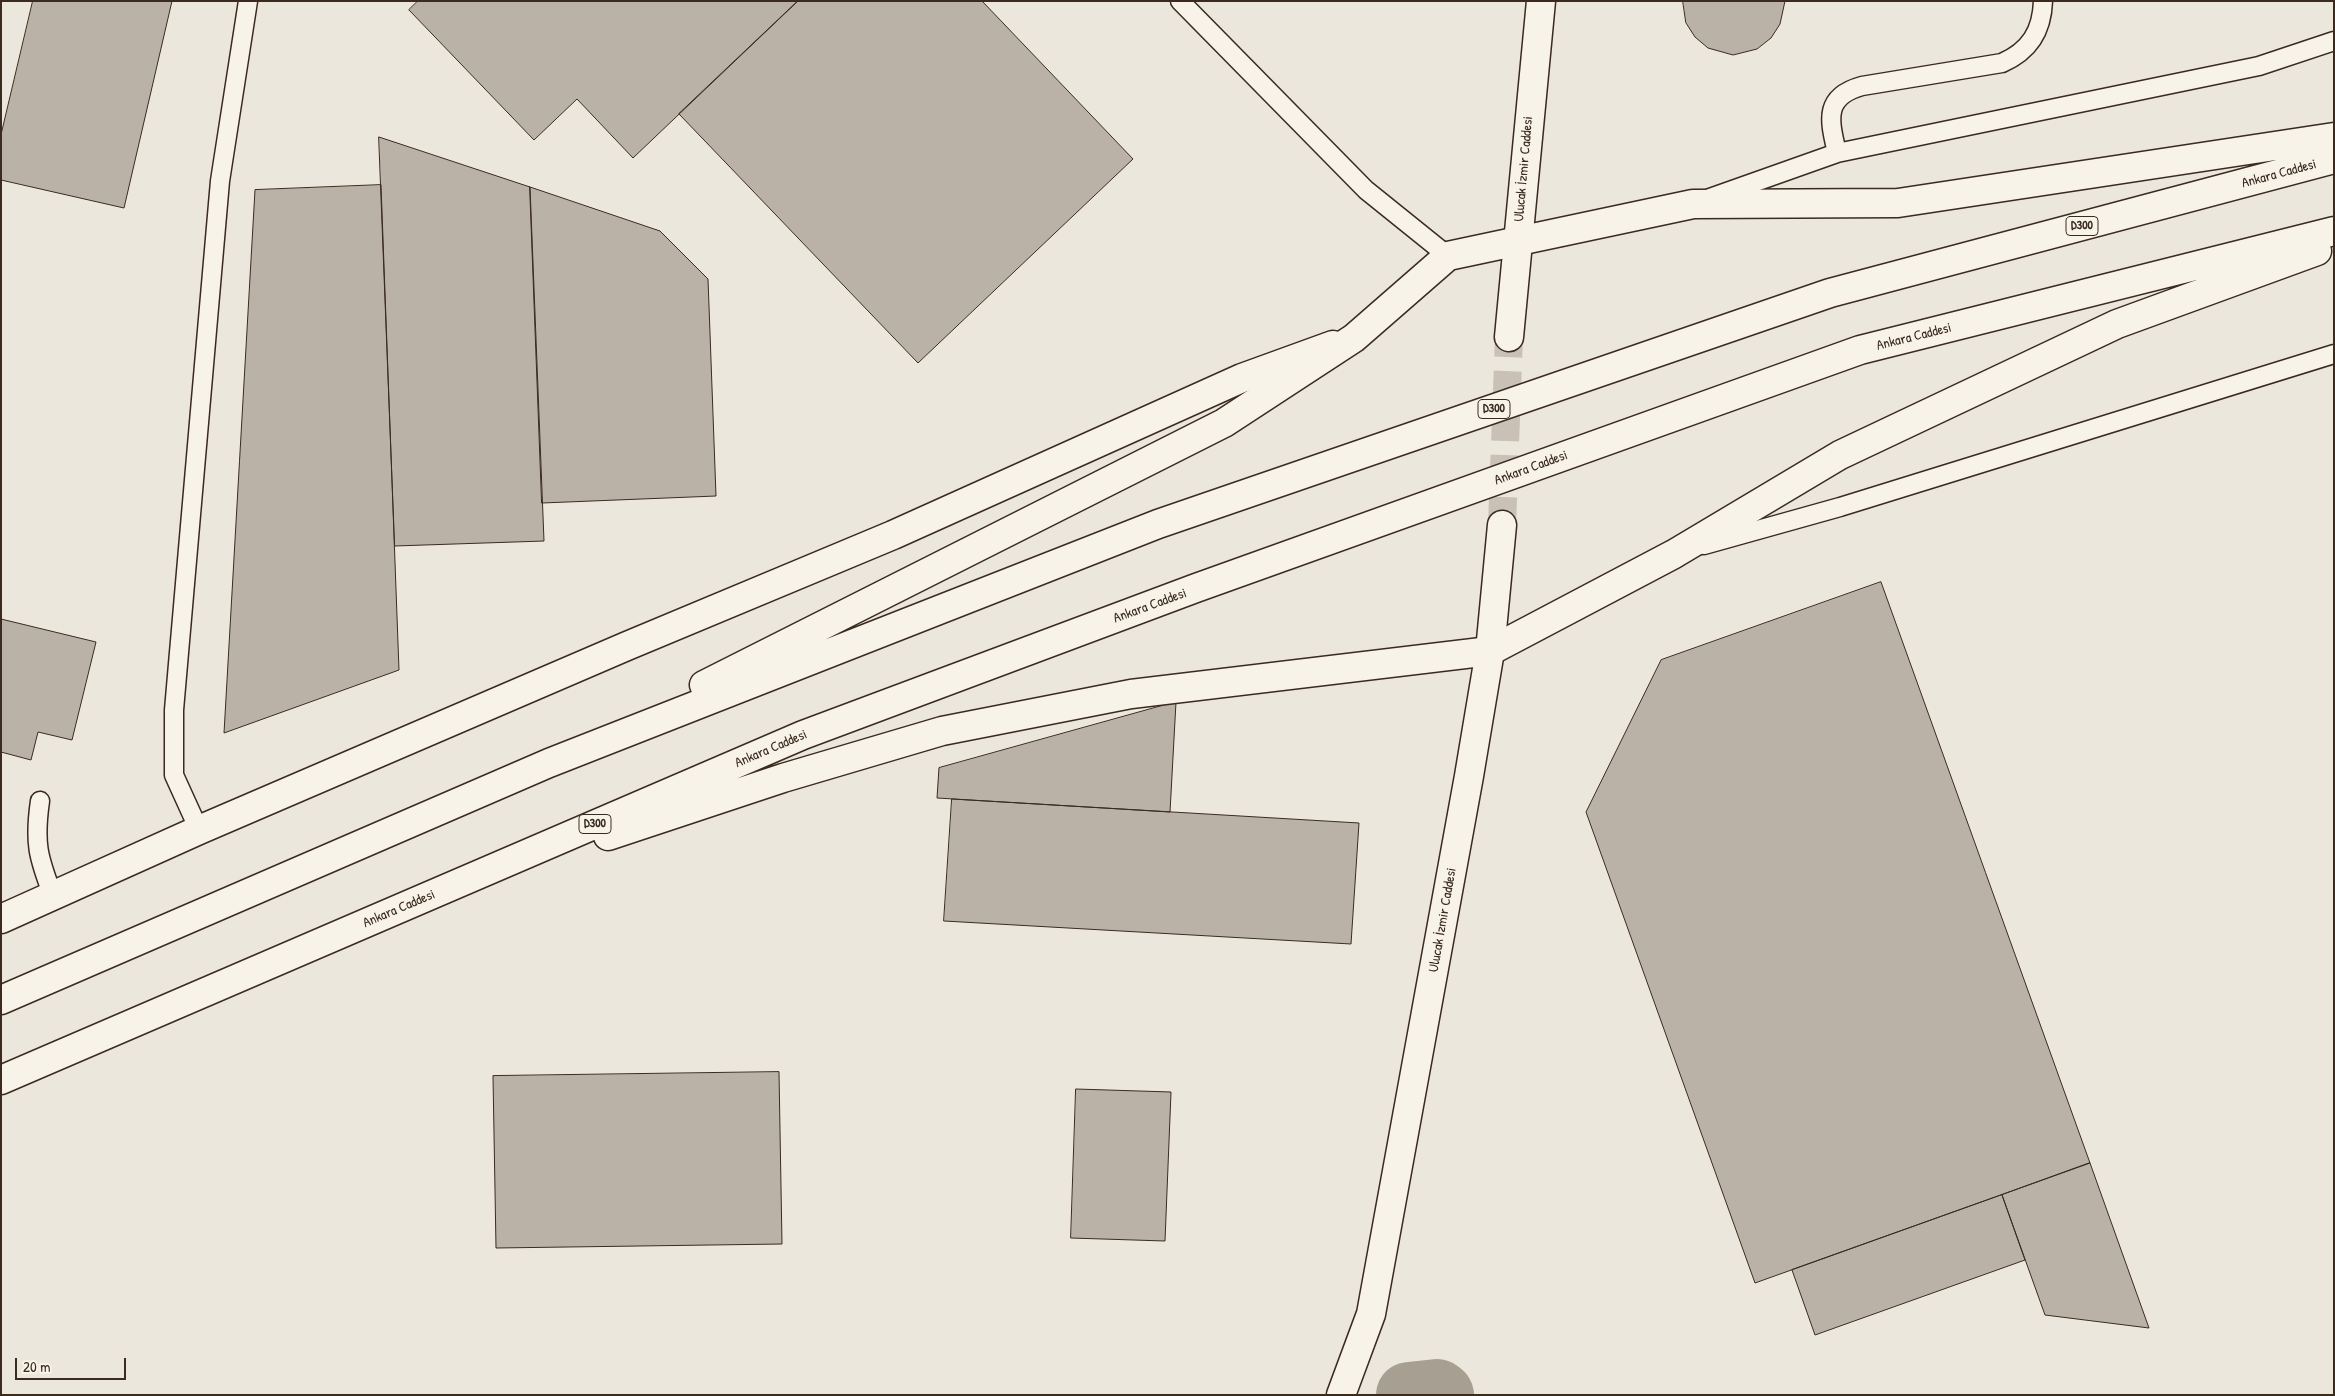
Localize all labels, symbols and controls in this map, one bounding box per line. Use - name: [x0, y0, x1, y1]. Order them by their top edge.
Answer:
- street label: Ulucak İzmir Caddesi: [1511, 116, 1537, 222]
- street label: Ankara Caddesi: [2240, 156, 2318, 192]
- road number: D300: [2066, 217, 2098, 236]
- street label: Ankara Caddesi: [1875, 320, 1953, 354]
- road number: D300: [1478, 399, 1510, 418]
- street label: Ankara Caddesi: [1492, 447, 1570, 489]
- street label: Ankara Caddesi: [1111, 585, 1189, 627]
- street label: Ankara Caddesi: [732, 726, 810, 772]
- road number: D300: [579, 814, 611, 834]
- street label: Ulucak İzmir Caddesi: [1426, 866, 1460, 974]
- street label: Ankara Caddesi: [360, 886, 438, 932]
- scale bar: [18, 1348, 129, 1380]
- text: 20 m: [23, 1356, 50, 1377]

